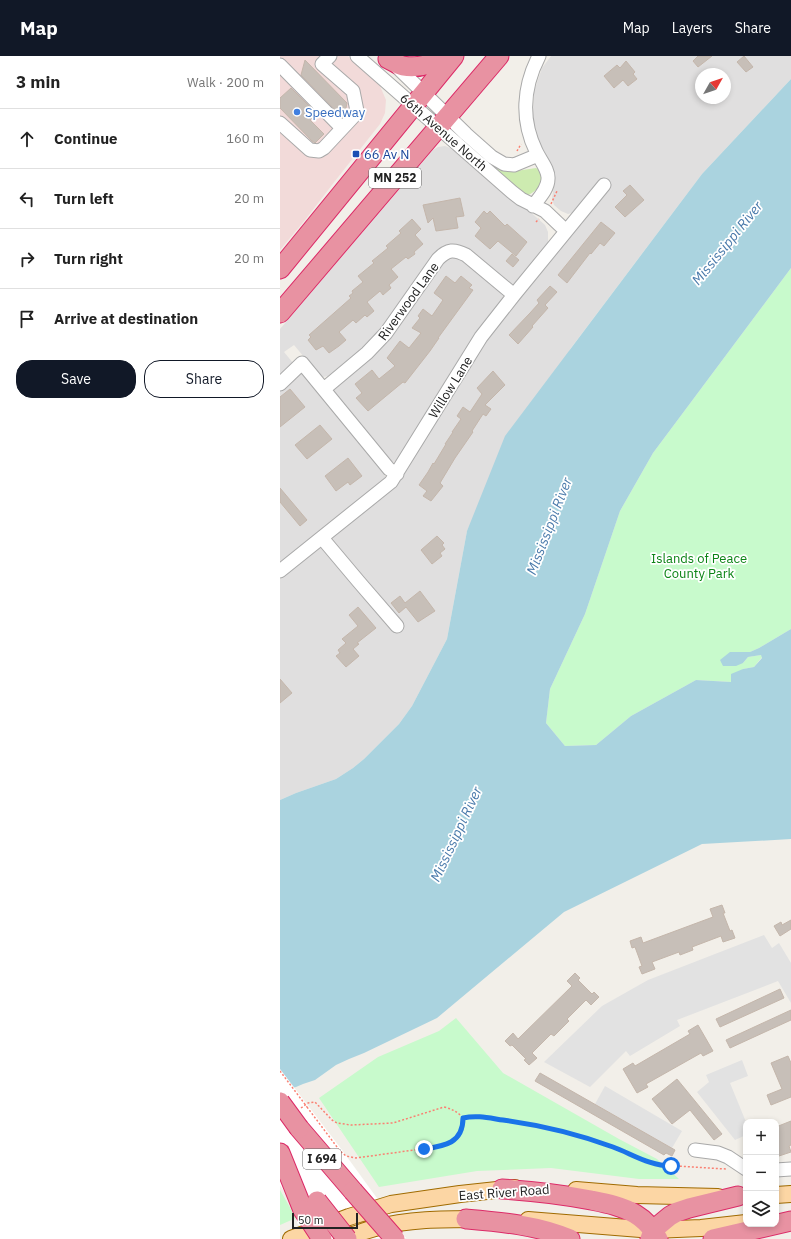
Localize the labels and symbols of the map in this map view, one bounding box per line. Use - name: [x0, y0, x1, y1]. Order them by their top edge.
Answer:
- north arrow: [695, 68, 731, 104]
- street label: 66th Avenue North: [396, 90, 491, 175]
- place label: Speedway: [305, 104, 366, 121]
- marker: Speedway: [292, 107, 302, 117]
- place label: 66 Av N: [364, 146, 409, 163]
- marker: 66 Av N: [351, 149, 361, 159]
- road number: MN 252: [369, 168, 421, 188]
- water label: Mississippi River: [688, 197, 767, 289]
- street label: Riverwood Lane: [374, 259, 443, 344]
- street label: Willow Lane: [425, 353, 476, 421]
- water label: Mississippi River: [522, 474, 576, 577]
- park label: Islands of Peace County Park: [651, 550, 747, 582]
- water label: Mississippi River: [426, 783, 486, 884]
- route end: [415, 1140, 433, 1158]
- road number: I 694: [303, 1149, 341, 1169]
- route start: [662, 1157, 680, 1175]
- street label: East River Road: [458, 1181, 550, 1204]
- scale bar: [292, 1211, 358, 1230]

